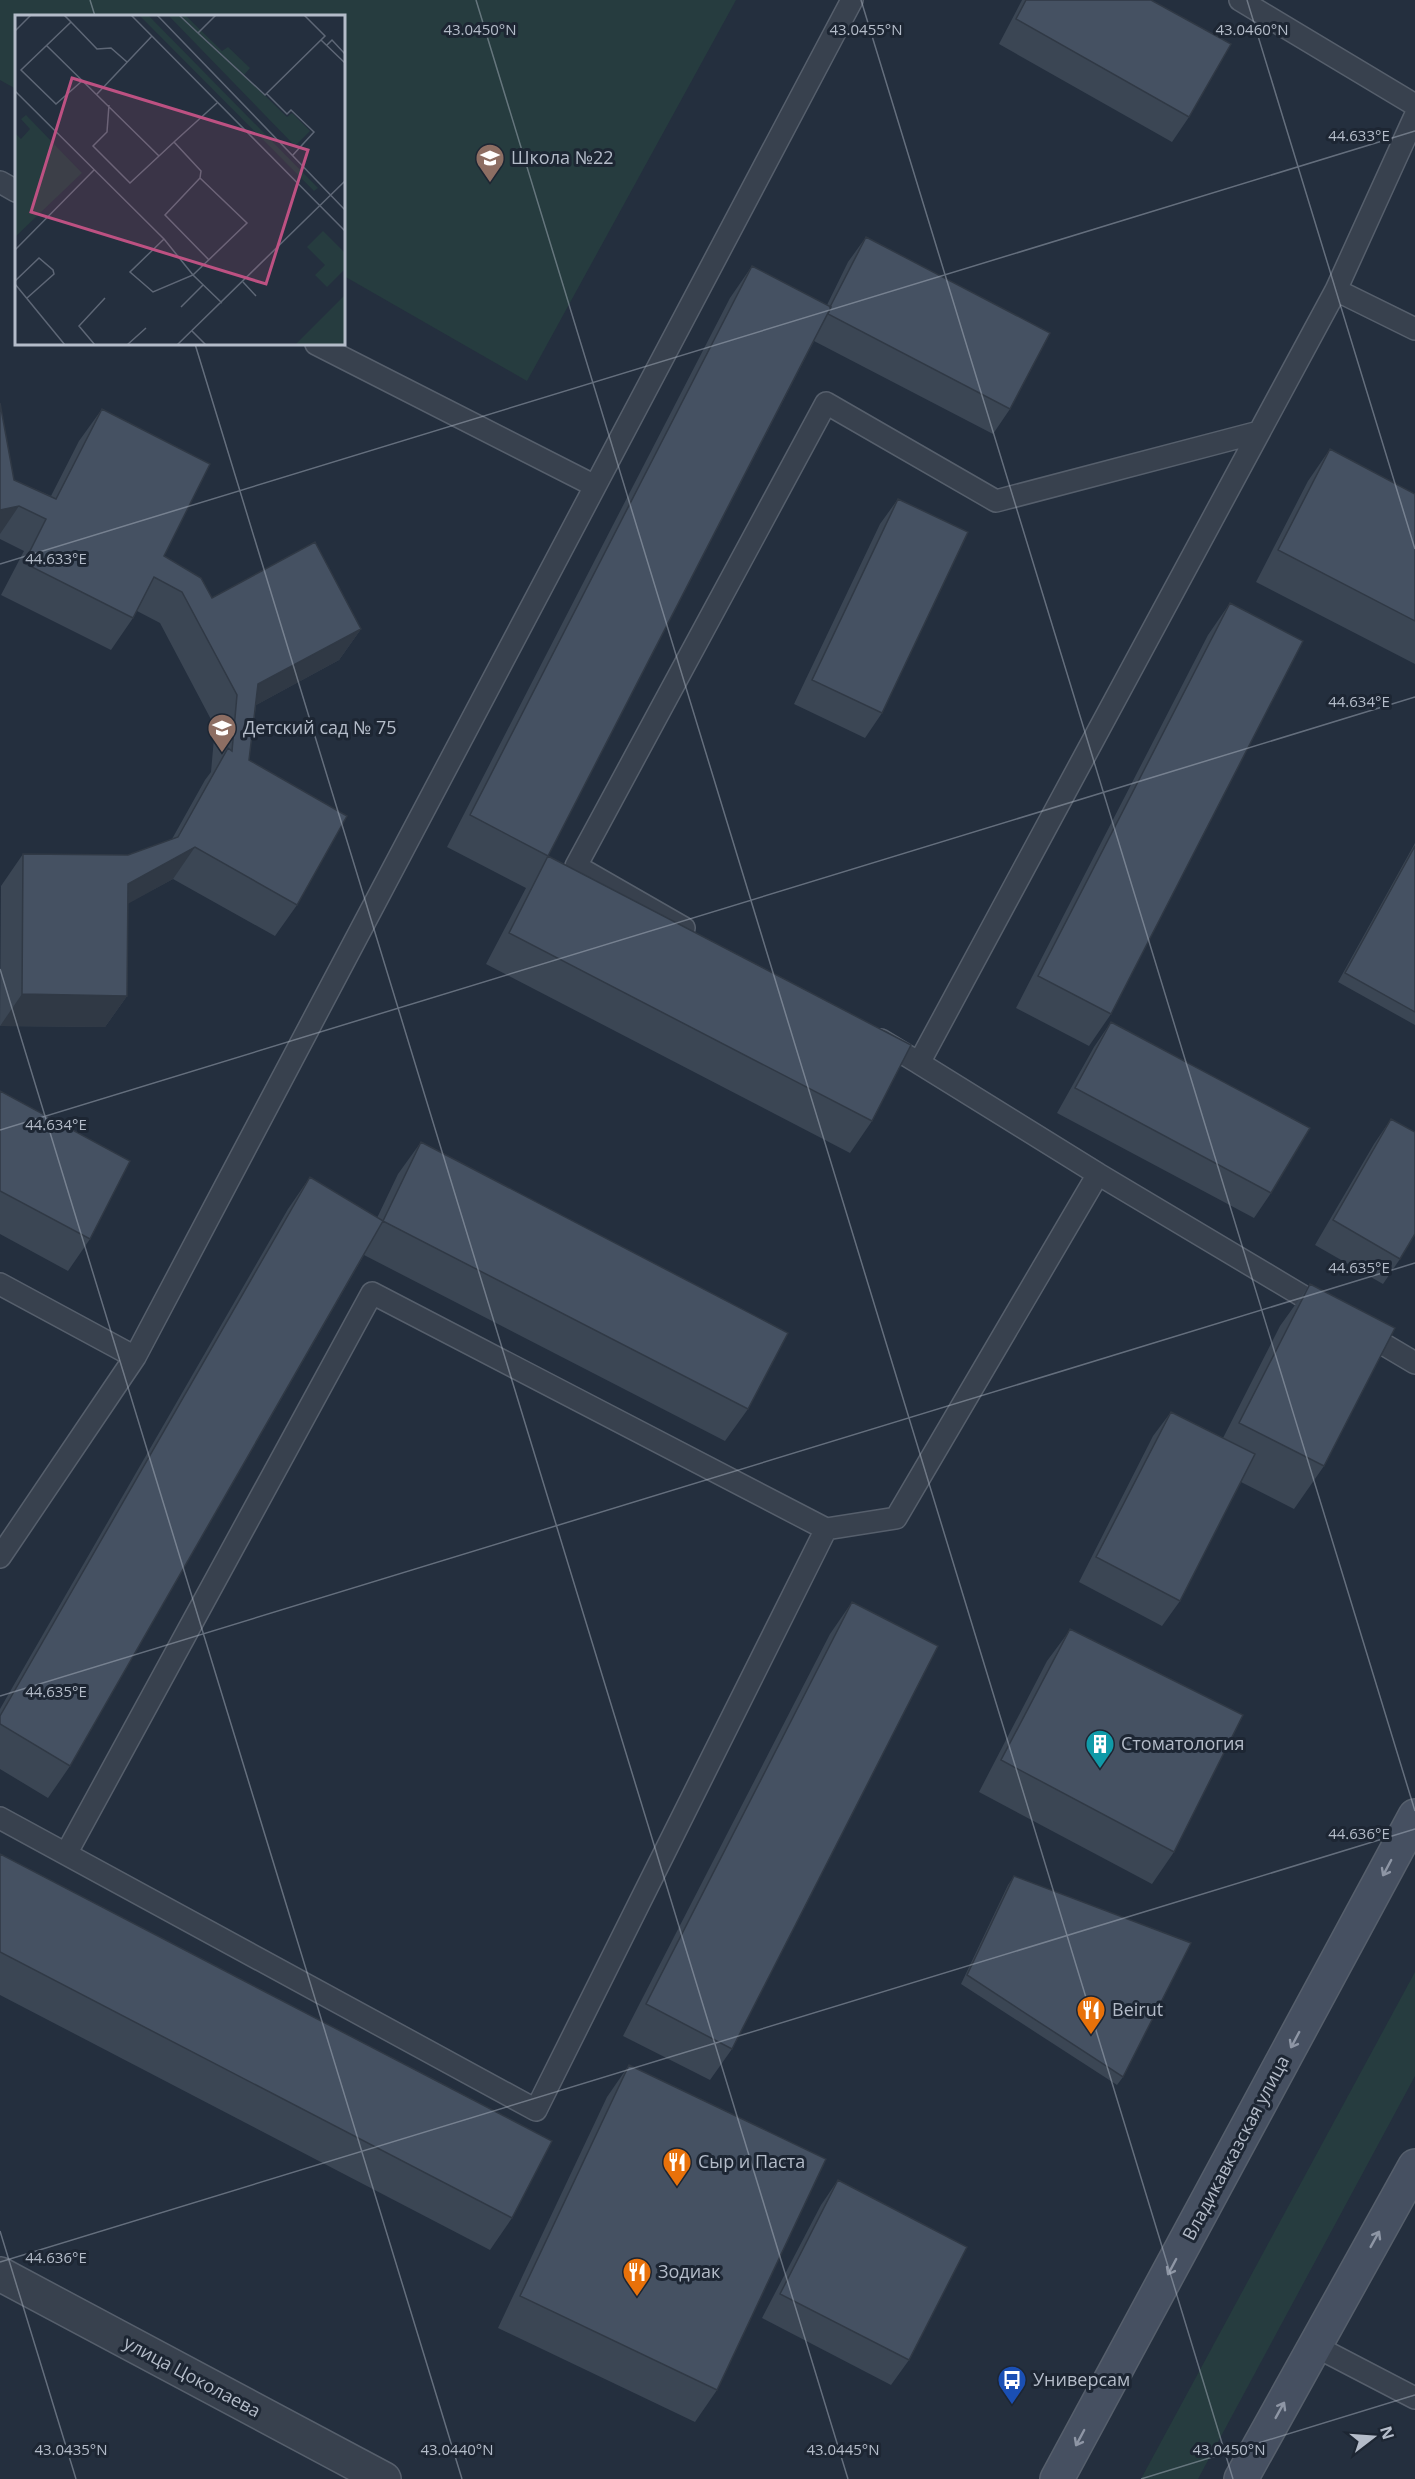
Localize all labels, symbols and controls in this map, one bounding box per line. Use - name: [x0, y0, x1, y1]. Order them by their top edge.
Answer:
- inset map: [15, 15, 345, 345]
- text: 43.0450°N: [443, 19, 517, 39]
- text: 43.0455°N: [829, 19, 903, 39]
- text: 43.0460°N: [1215, 19, 1289, 39]
- text: 44.633°E: [1328, 125, 1390, 145]
- school or university icon: Школа №22: [474, 142, 506, 184]
- place label: Школа №22: [511, 145, 614, 169]
- text: 44.633°E: [25, 548, 87, 568]
- text: 44.634°E: [1328, 691, 1390, 711]
- school or university icon: Детский сад № 75: [206, 712, 238, 754]
- place label: Детский сад № 75: [243, 715, 397, 739]
- text: 44.634°E: [25, 1114, 87, 1134]
- text: 44.635°E: [1328, 1257, 1390, 1277]
- text: 44.635°E: [25, 1681, 87, 1701]
- building icon: Стоматология: [1084, 1728, 1116, 1770]
- place label: Стоматология: [1121, 1731, 1244, 1755]
- text: 44.636°E: [1328, 1823, 1390, 1843]
- one-way arrow: [1381, 1859, 1393, 1876]
- restaurant icon: Beirut: [1075, 1994, 1107, 2036]
- place label: Beirut: [1112, 1997, 1163, 2021]
- one-way arrow: [1289, 2030, 1300, 2048]
- street label: Владикавказская улица: [1176, 2051, 1294, 2244]
- restaurant icon: Сыр и Паста: [661, 2146, 693, 2188]
- place label: Сыр и Паста: [698, 2149, 805, 2173]
- one-way arrow: [1369, 2231, 1381, 2248]
- text: 44.636°E: [25, 2247, 87, 2267]
- restaurant icon: Зодиак: [621, 2256, 653, 2298]
- one-way arrow: [1166, 2257, 1177, 2275]
- place label: Зодиак: [658, 2259, 721, 2283]
- street label: улица Цоколаева: [120, 2330, 265, 2422]
- bus stop icon: Универсам: [996, 2364, 1028, 2406]
- place label: Универсам: [1033, 2367, 1130, 2391]
- one-way arrow: [1274, 2401, 1286, 2418]
- north arrow: [1343, 2407, 1403, 2467]
- text: N: [1375, 2423, 1400, 2442]
- one-way arrow: [1073, 2429, 1085, 2447]
- text: 43.0435°N: [34, 2439, 108, 2459]
- text: 43.0440°N: [420, 2439, 494, 2459]
- text: 43.0445°N: [806, 2439, 880, 2459]
- text: 43.0450°N: [1192, 2439, 1266, 2459]

